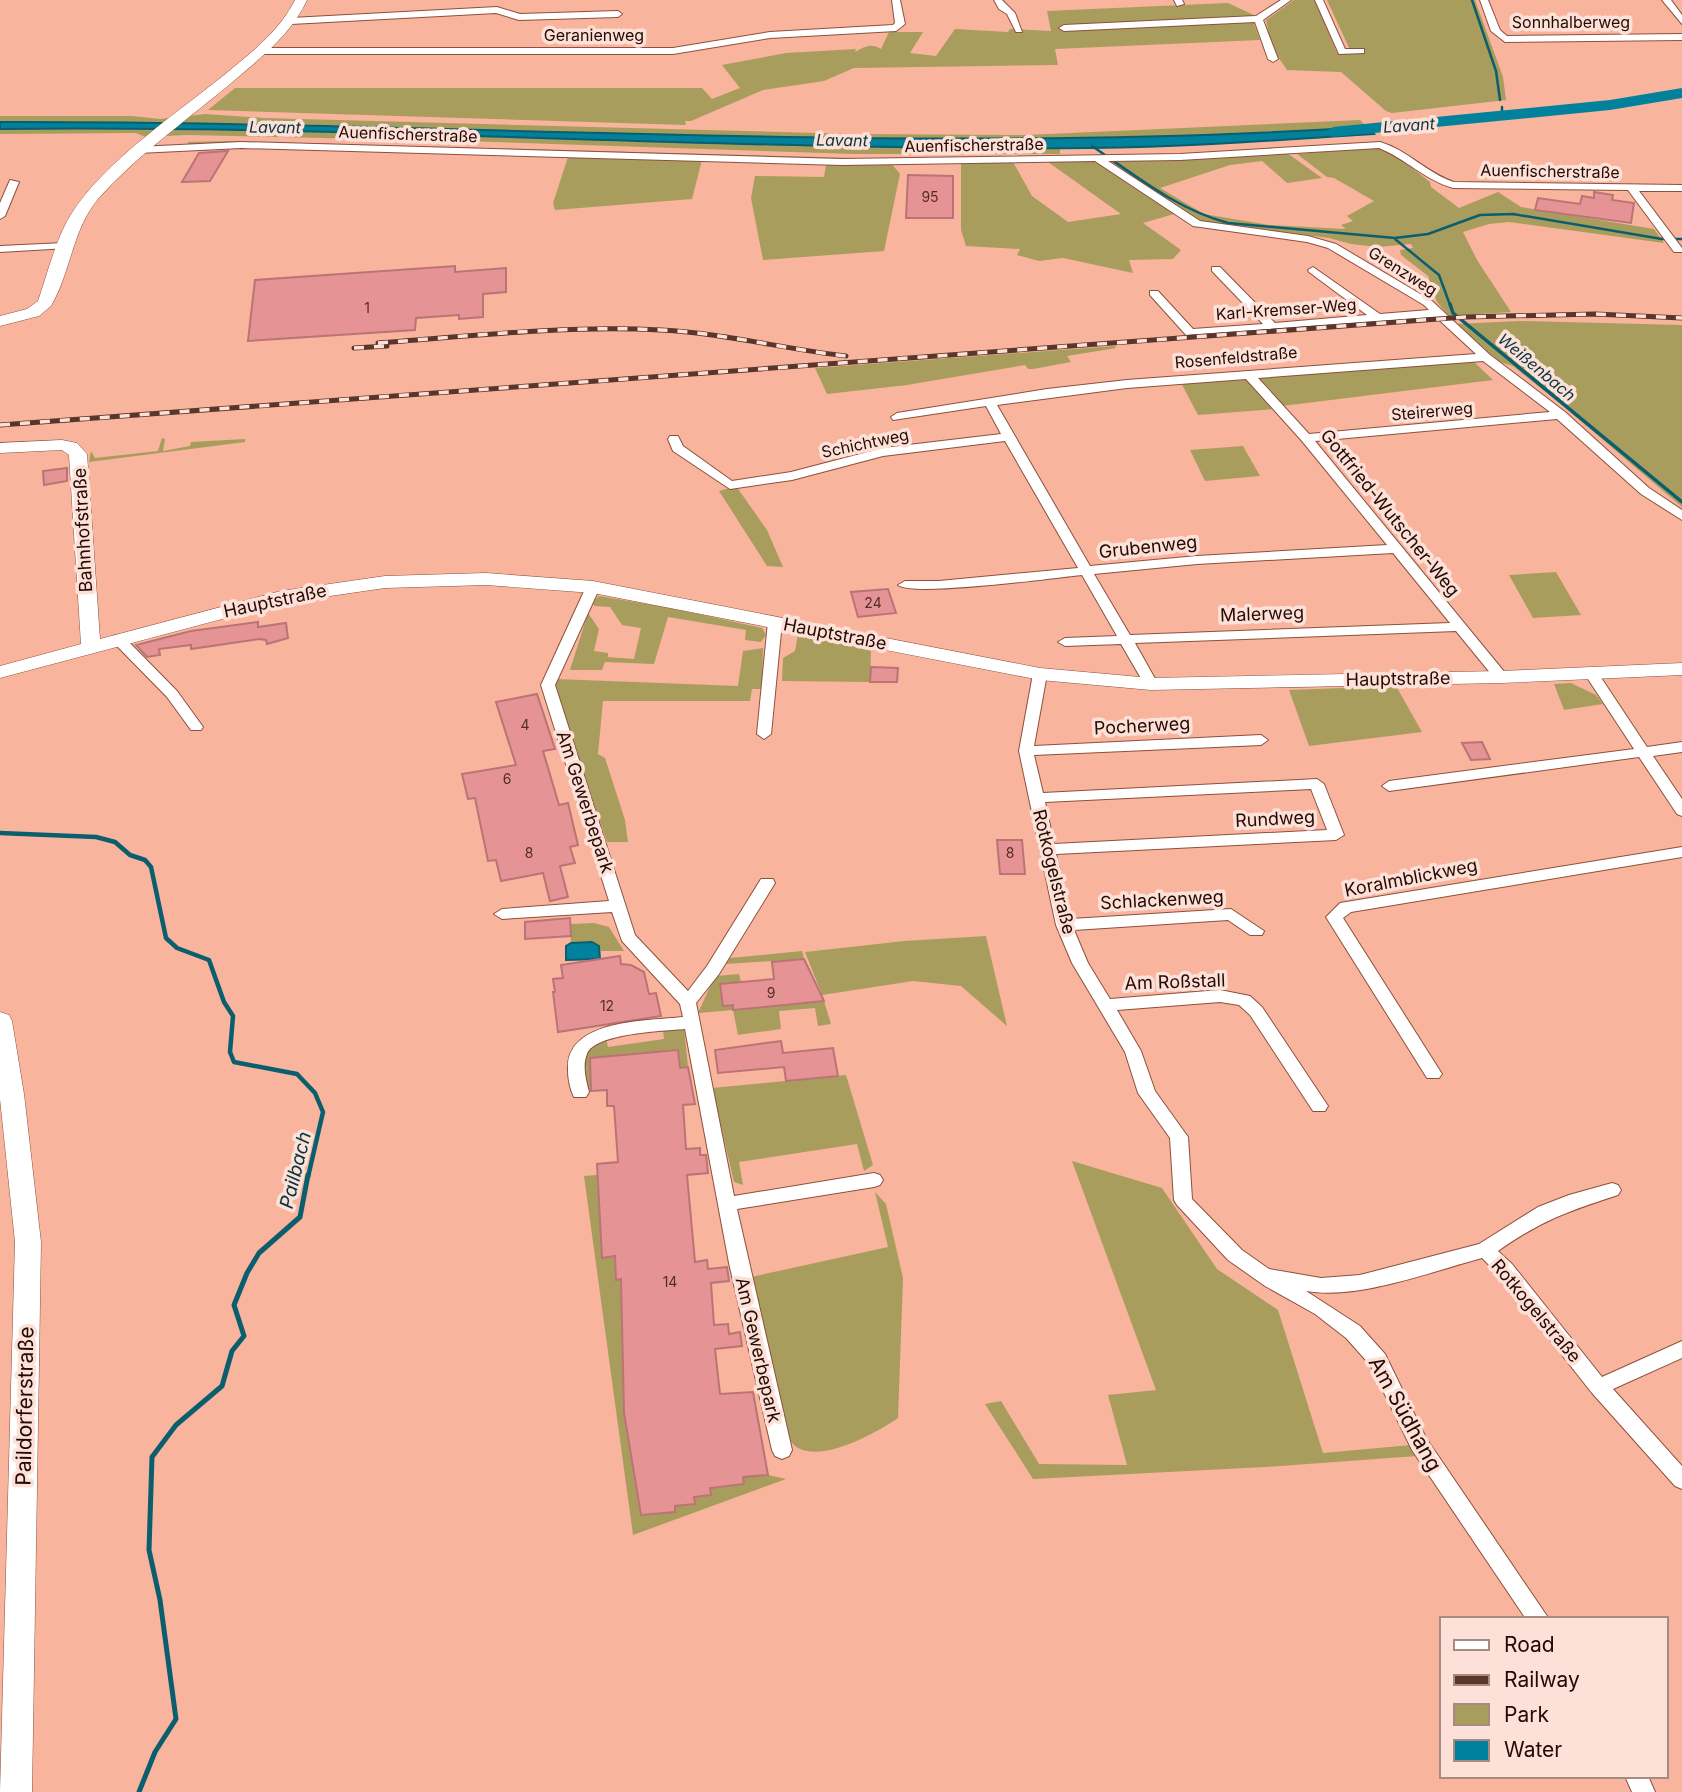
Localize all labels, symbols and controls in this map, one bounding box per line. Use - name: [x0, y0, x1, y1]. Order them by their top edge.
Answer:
- street label: Sonnhalberweg: [1512, 12, 1630, 32]
- street label: Geranienweg: [544, 25, 644, 45]
- water label: Lavant: [1382, 113, 1436, 137]
- water label: Lavant: [249, 117, 302, 137]
- street label: Auenfischerstraße: [338, 122, 478, 146]
- water label: Lavant: [816, 130, 869, 150]
- street label: Auenfischerstraße: [904, 134, 1044, 156]
- street label: Auenfischerstraße: [1480, 160, 1620, 182]
- house number: 95: [921, 188, 939, 205]
- street label: Grenzweg: [1365, 242, 1441, 300]
- street label: Karl-Kremser-Weg: [1215, 294, 1357, 324]
- house number: 1: [364, 299, 370, 316]
- water label: Weißenbach: [1494, 329, 1580, 405]
- street label: Rosenfeldstraße: [1174, 342, 1298, 372]
- street label: Steirerweg: [1390, 397, 1474, 425]
- street label: Schichtweg: [820, 424, 910, 462]
- street label: Gottfried-Wutscher-Weg: [1316, 425, 1464, 600]
- street label: Bahnhofstraße: [69, 467, 96, 593]
- street label: Grubenweg: [1098, 531, 1198, 562]
- street label: Hauptstraße: [221, 579, 328, 622]
- house number: 24: [864, 594, 882, 611]
- street label: Malerweg: [1220, 602, 1304, 625]
- street label: Hauptstraße: [782, 613, 889, 654]
- street label: Hauptstraße: [1345, 667, 1451, 690]
- street label: Pocherweg: [1093, 712, 1191, 739]
- house number: 4: [520, 716, 530, 733]
- street label: Am Gewerbepark: [553, 728, 618, 876]
- house number: 6: [503, 770, 511, 787]
- street label: Rundweg: [1235, 806, 1315, 831]
- street label: Rotkogelstraße: [1029, 807, 1080, 937]
- house number: 8: [525, 844, 533, 861]
- house number: 8: [1006, 844, 1014, 861]
- street label: Koralmblickweg: [1343, 854, 1479, 901]
- street label: Schlackenweg: [1100, 886, 1224, 913]
- street label: Am Roßstall: [1124, 969, 1226, 994]
- house number: 9: [767, 984, 775, 1001]
- house number: 12: [600, 997, 614, 1014]
- water label: Pailbach: [275, 1129, 316, 1211]
- street label: Rotkogelstraße: [1487, 1255, 1586, 1366]
- house number: 14: [663, 1273, 677, 1290]
- street label: Am Gewerbepark: [732, 1275, 785, 1425]
- street label: Paildorferstraße: [11, 1326, 38, 1486]
- street label: Am Südhang: [1364, 1352, 1447, 1475]
- legend: [1440, 1617, 1668, 1778]
- text: Road: [1504, 1632, 1555, 1657]
- text: Railway: [1504, 1667, 1580, 1692]
- text: Park: [1504, 1702, 1549, 1727]
- text: Water: [1504, 1737, 1562, 1762]

